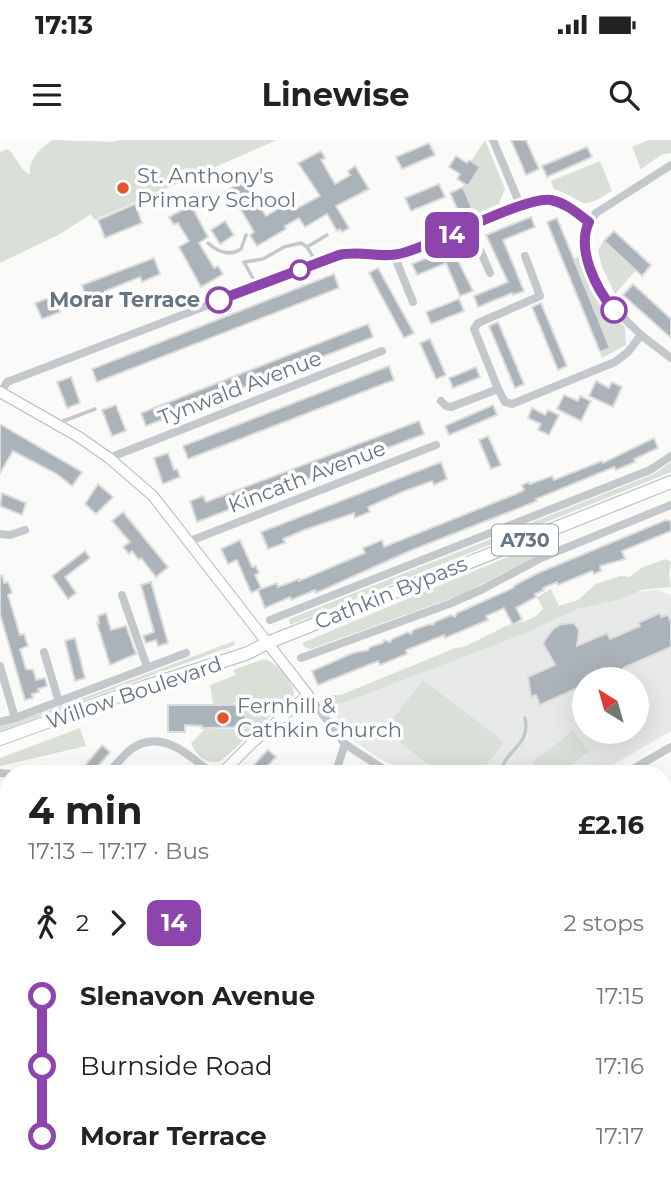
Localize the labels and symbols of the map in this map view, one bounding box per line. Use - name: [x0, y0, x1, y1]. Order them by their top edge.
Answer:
- place label: St. Anthony's Primary School: [137, 163, 296, 212]
- marker: St. Anthony's Primary School: [115, 180, 131, 196]
- line badge: 14: [420, 212, 484, 258]
- unlabelled marker: [290, 260, 310, 280]
- place label: Morar Terrace: [49, 287, 200, 312]
- marker: Morar Terrace: [206, 287, 232, 313]
- unlabelled marker: [601, 297, 627, 323]
- street label: Tynwald Avenue: [155, 345, 325, 430]
- street label: Kincath Avenue: [225, 435, 389, 518]
- road number: A730: [492, 524, 558, 556]
- street label: Cathkin Bypass: [311, 551, 471, 634]
- street label: Willow Boulevard: [43, 651, 225, 734]
- north arrow: [572, 667, 649, 744]
- place label: Fernhill & Cathkin Church: [237, 693, 402, 742]
- marker: Fernhill & Cathkin Church: [215, 710, 231, 726]

